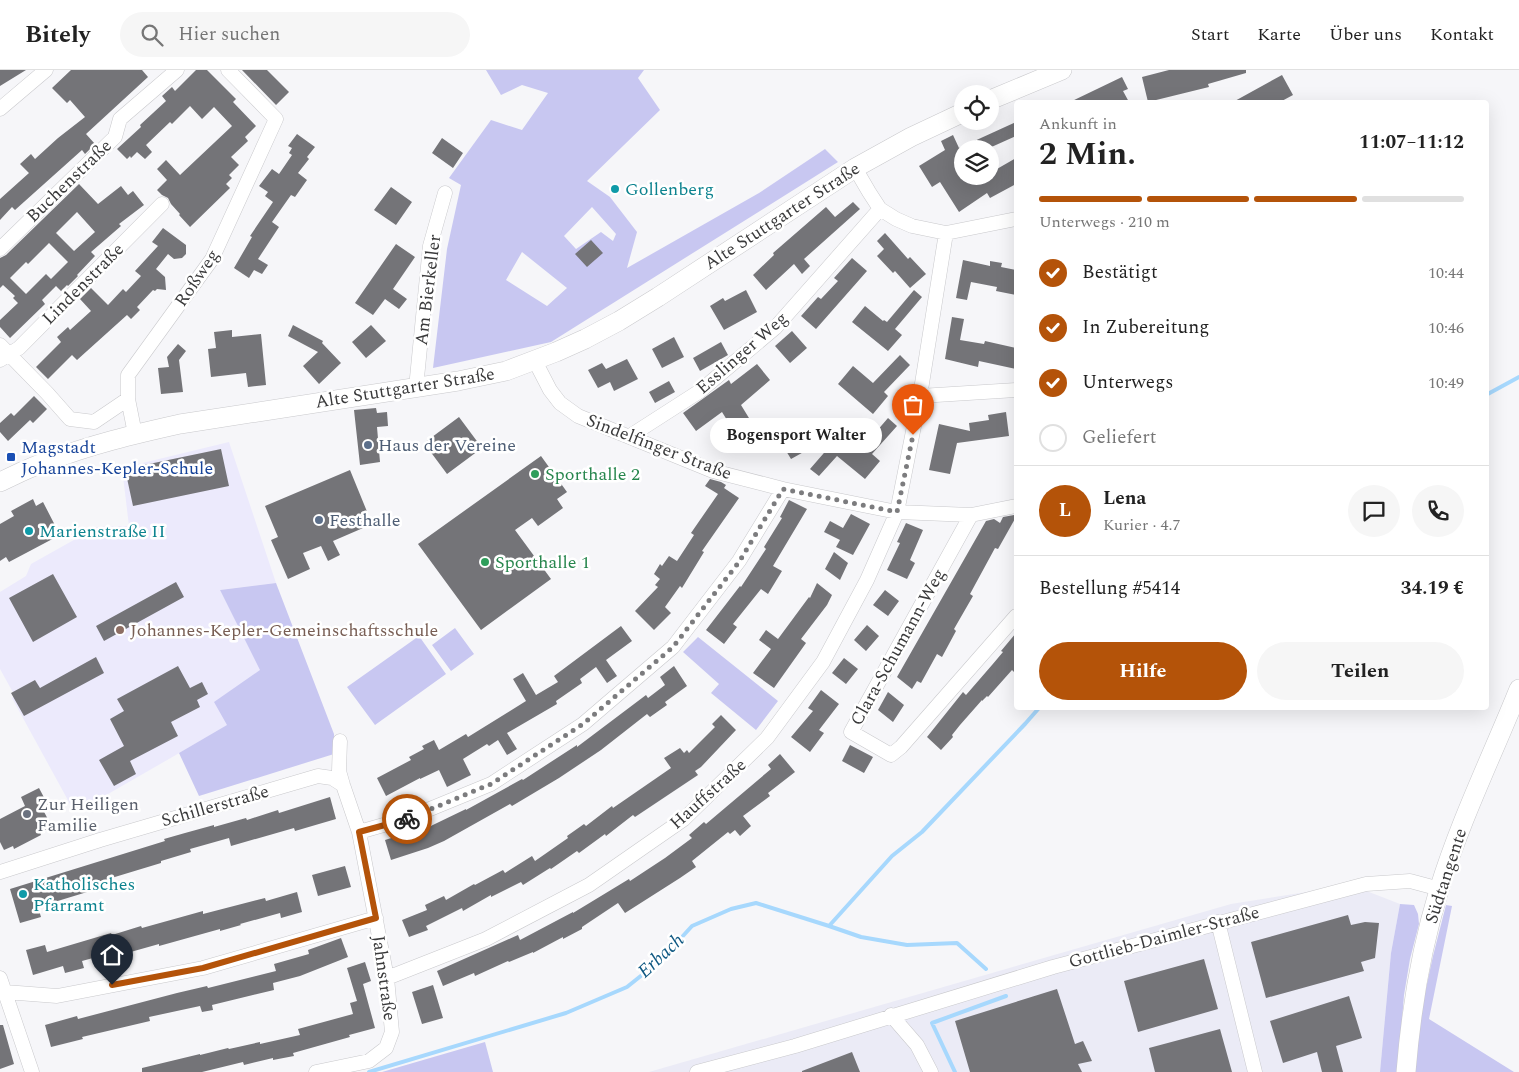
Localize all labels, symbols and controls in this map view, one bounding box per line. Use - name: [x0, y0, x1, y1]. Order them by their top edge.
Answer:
- search box: [120, 12, 470, 57]
- text: Bitely: [25, 17, 90, 53]
- text: Hier suchen: [178, 20, 280, 49]
- icon: search: [138, 21, 166, 49]
- text: Start: [1191, 21, 1229, 48]
- text: Karte: [1257, 21, 1301, 48]
- text: Über uns: [1329, 21, 1402, 48]
- text: Kontakt: [1430, 21, 1494, 48]
- map controls: [954, 85, 999, 185]
- button: locate: [954, 85, 999, 130]
- text: Ankunft in: [1039, 112, 1117, 136]
- text: 11:07–11:12: [1359, 128, 1464, 157]
- text: 2 Min.: [1039, 130, 1136, 179]
- street label: Buchenstraße: [20, 133, 118, 229]
- button: layers: [954, 140, 999, 185]
- street label: Alte Stuttgarter Straße: [699, 155, 865, 277]
- place label: Gollenberg: [625, 176, 714, 203]
- marker: Gollenberg: [609, 183, 621, 195]
- text: Unterwegs · 210 m: [1039, 210, 1170, 234]
- street label: Am Bierkeller: [408, 233, 448, 347]
- street label: Lindenstraße: [36, 237, 130, 331]
- street label: Roßweg: [168, 244, 226, 312]
- text: Bestätigt: [1082, 258, 1158, 287]
- icon: check: [1039, 259, 1067, 287]
- text: 10:44: [1428, 261, 1464, 285]
- street label: Esslinger Weg: [690, 305, 794, 401]
- text: In Zubereitung: [1082, 313, 1210, 342]
- icon: check: [1039, 314, 1067, 342]
- text: 10:46: [1428, 316, 1464, 340]
- street label: Alte Stuttgarter Straße: [313, 360, 497, 416]
- text: Unterwegs: [1082, 368, 1173, 397]
- icon: check: [1039, 369, 1067, 397]
- text: 10:49: [1428, 371, 1464, 395]
- pin: [892, 384, 934, 435]
- icon: bag: [899, 391, 927, 419]
- street label: Sindelfinger Straße: [582, 407, 736, 487]
- callout: Bogensport Walter: [710, 418, 883, 452]
- text: Bogensport Walter: [726, 423, 866, 447]
- text: Geliefert: [1082, 423, 1156, 452]
- place label: Haus der Vereine: [378, 432, 516, 459]
- place label: Magstadt Johannes-Kepler-Schule: [21, 434, 213, 482]
- marker: Haus der Vereine: [362, 439, 374, 451]
- marker: Magstadt Johannes-Kepler-Schule: [5, 451, 17, 463]
- place label: Sporthalle 2: [545, 461, 640, 488]
- marker: Sporthalle 2: [529, 468, 541, 480]
- text: Lena: [1103, 484, 1146, 513]
- button: chat: [1348, 485, 1400, 537]
- button: phone: [1412, 485, 1464, 537]
- text: L: [1059, 496, 1071, 525]
- place label: Festhalle: [329, 507, 401, 534]
- text: Kurier · 4.7: [1103, 513, 1180, 537]
- marker: Festhalle: [313, 514, 325, 526]
- place label: Marienstraße II: [39, 518, 165, 545]
- marker: Marienstraße II: [23, 525, 35, 537]
- place label: Sporthalle 1: [495, 549, 590, 576]
- marker: Sporthalle 1: [479, 556, 491, 568]
- street label: Clara-Schumann-Weg: [843, 563, 953, 731]
- text: Bestellung #5414: [1039, 574, 1180, 603]
- text: 34.19 €: [1401, 574, 1464, 603]
- place label: Johannes-Kepler-Gemeinschaftsschule: [130, 617, 438, 644]
- marker: Johannes-Kepler-Gemeinschaftsschule: [114, 624, 126, 636]
- button: Hilfe: [1039, 642, 1247, 700]
- button: Teilen: [1257, 642, 1464, 700]
- street label: Hauffstraße: [663, 752, 753, 836]
- street label: Schillerstraße: [158, 778, 272, 834]
- place label: Zur Heiligen Familie: [37, 791, 139, 839]
- courier: [382, 794, 432, 844]
- icon: bike: [393, 805, 421, 833]
- marker: Zur Heiligen Familie: [21, 808, 33, 820]
- street label: Südtangente: [1418, 825, 1474, 927]
- place label: Katholisches Pfarramt: [33, 871, 135, 919]
- marker: Katholisches Pfarramt: [17, 888, 29, 900]
- street label: Gottlieb-Daimler-Straße: [1066, 899, 1262, 975]
- water label: Erbach: [631, 927, 691, 985]
- pin: [91, 934, 133, 985]
- street label: Jahnstraße: [365, 934, 403, 1022]
- icon: home: [98, 941, 126, 969]

